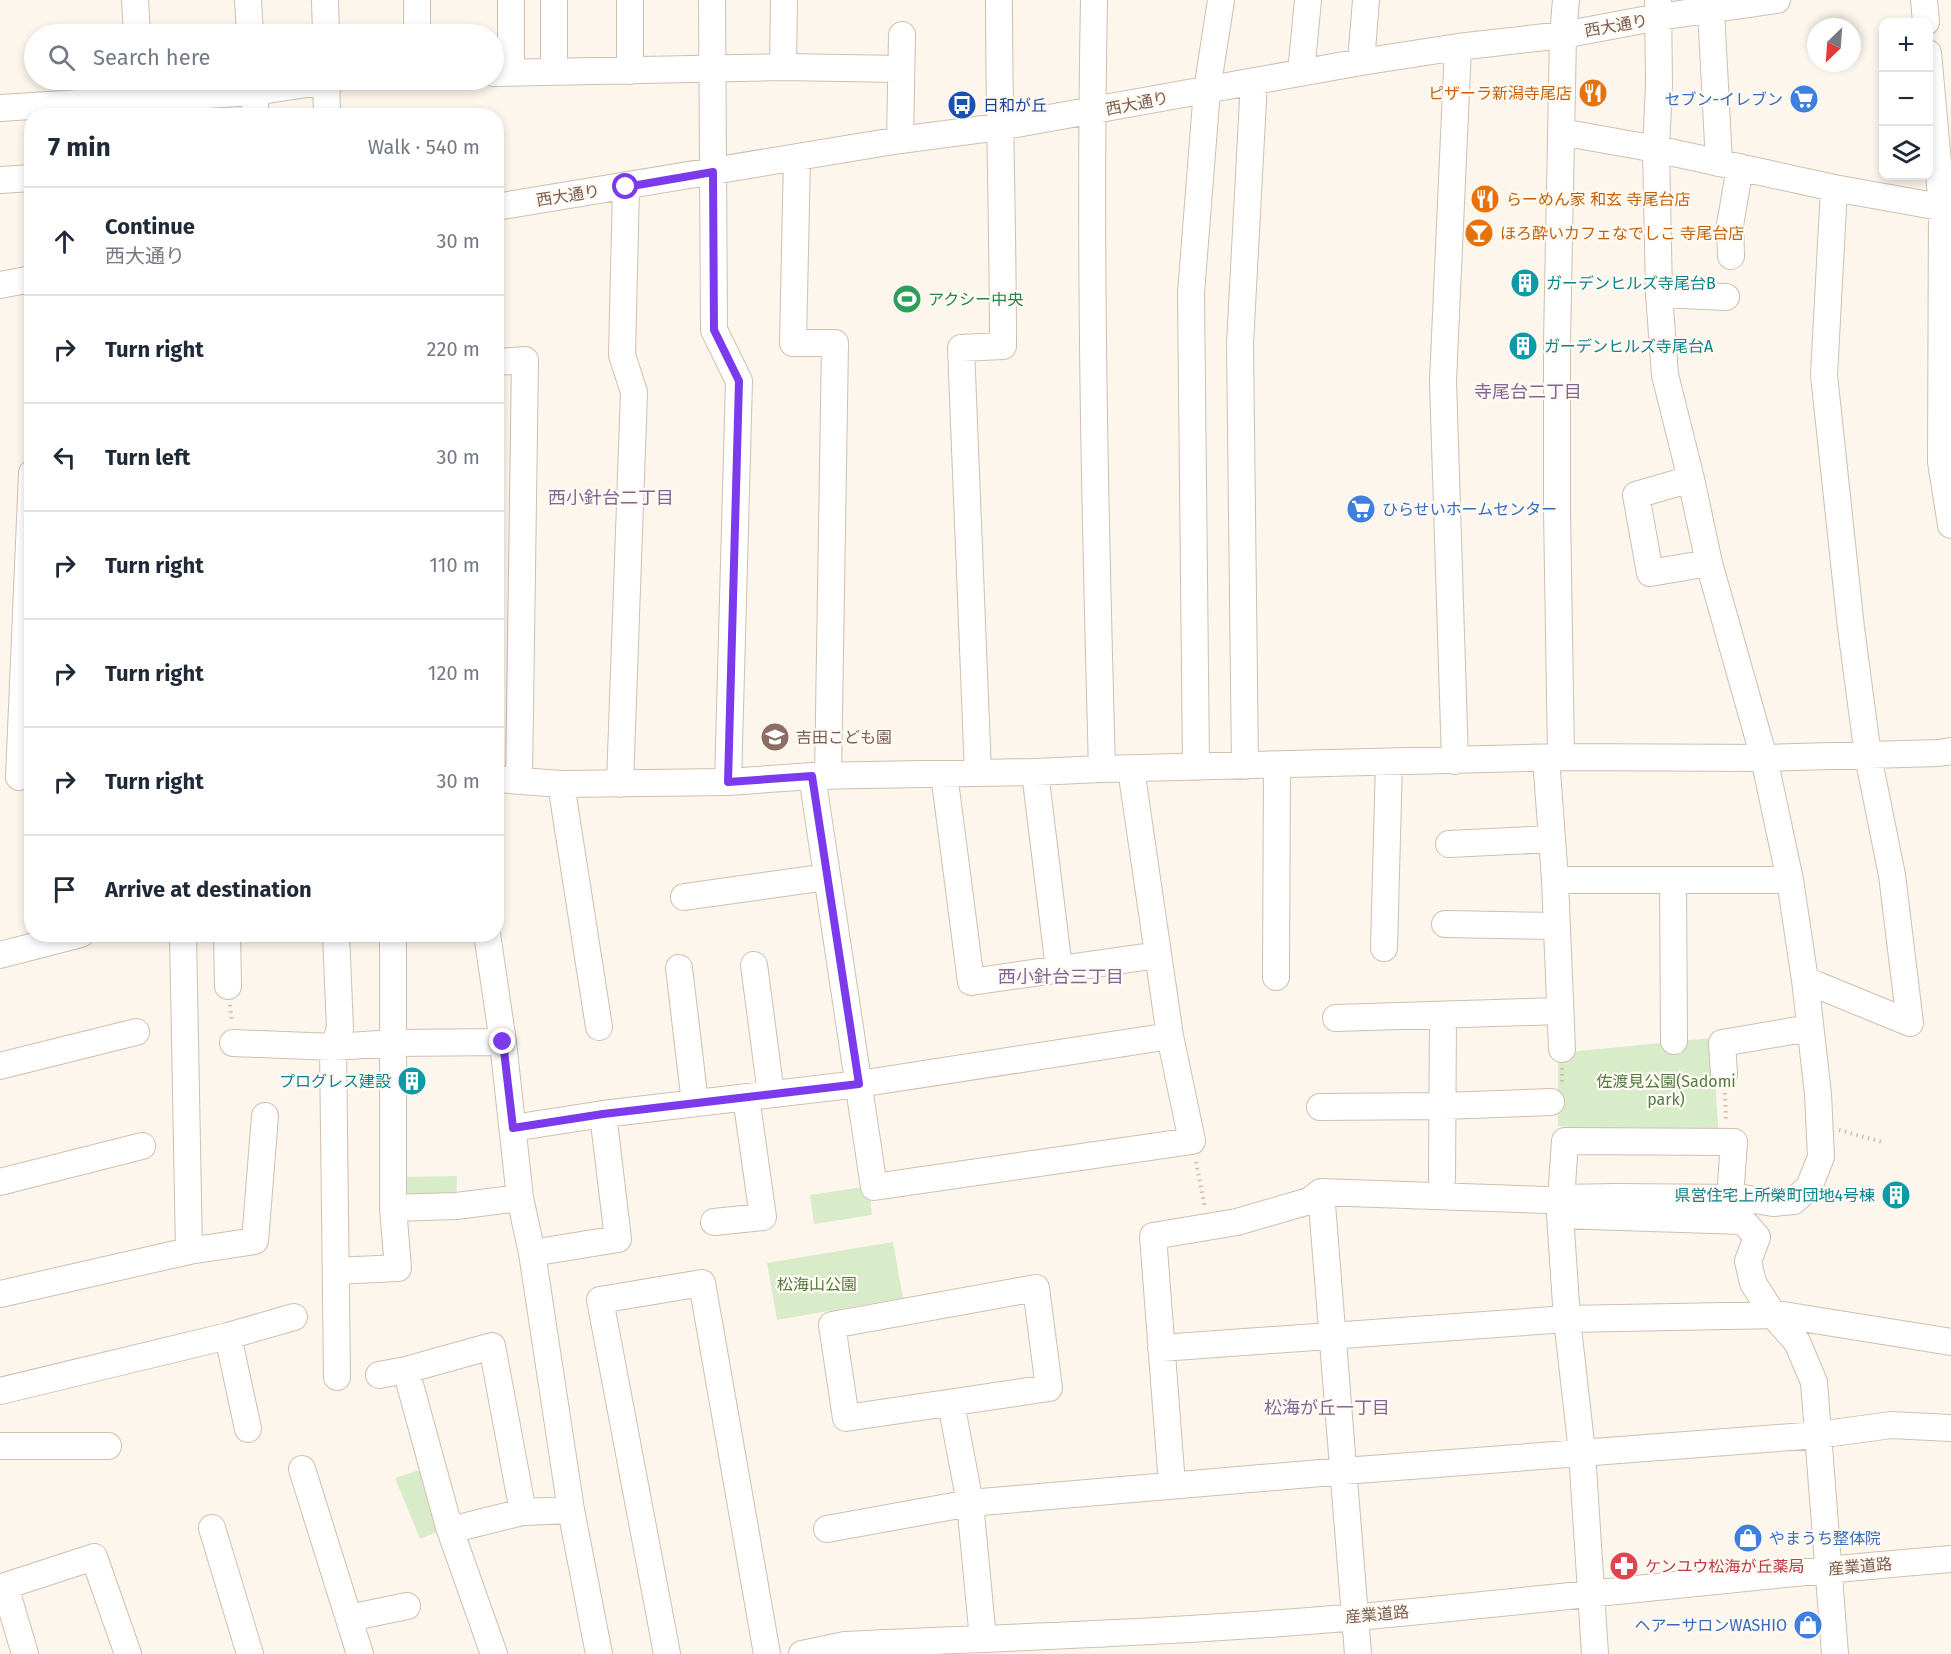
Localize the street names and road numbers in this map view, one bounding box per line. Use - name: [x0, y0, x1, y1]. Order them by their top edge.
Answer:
- street label: 西大通り: [1583, 11, 1649, 40]
- street label: 西大通り: [1104, 88, 1170, 119]
- street label: 西大通り: [535, 181, 601, 210]
- street label: 産業道路: [1827, 1554, 1893, 1579]
- street label: 産業道路: [1344, 1602, 1410, 1627]

